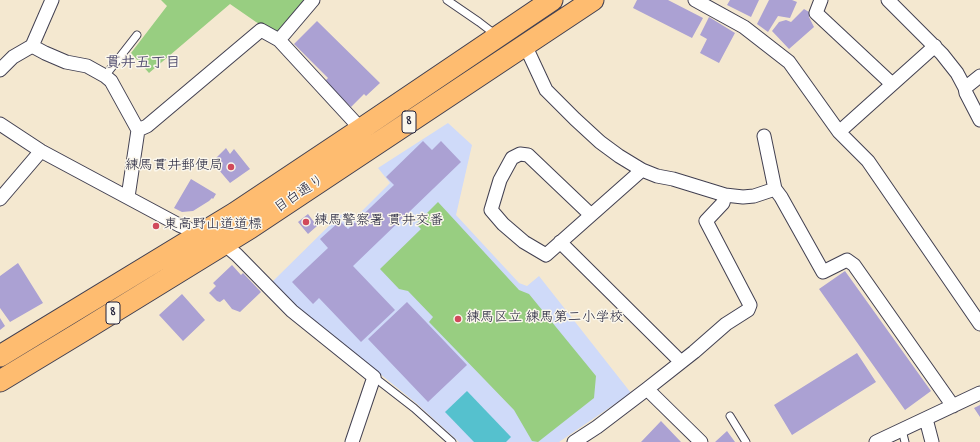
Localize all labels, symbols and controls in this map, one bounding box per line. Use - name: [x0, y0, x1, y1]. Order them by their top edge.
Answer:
- district label: 貫井五丁目: [106, 56, 180, 74]
- road number: 8: [402, 111, 416, 133]
- place label: 練馬貫井郵便局: [125, 159, 223, 175]
- marker: 練馬貫井郵便局: [226, 162, 236, 172]
- street label: 目白通り: [272, 172, 328, 218]
- place label: 練馬警察署 貫井交番: [314, 214, 443, 230]
- marker: 練馬警察署 貫井交番: [301, 217, 311, 227]
- place label: 東高野山道道標: [164, 218, 262, 234]
- marker: 東高野山道道標: [151, 221, 161, 231]
- road number: 8: [106, 302, 120, 324]
- place label: 練馬区立 練馬第二小学校: [466, 311, 623, 327]
- marker: 練馬区立 練馬第二小学校: [453, 314, 463, 324]

